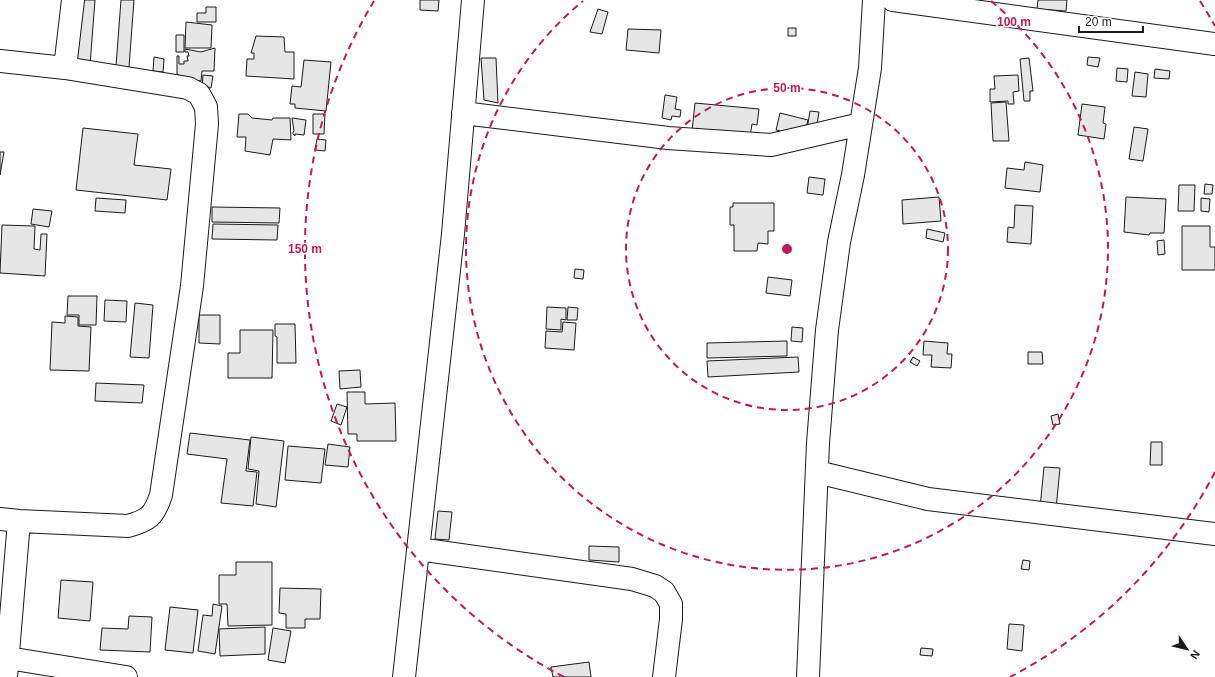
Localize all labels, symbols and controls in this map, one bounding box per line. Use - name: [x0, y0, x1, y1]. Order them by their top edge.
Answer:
- scale bar: [1079, 8, 1143, 34]
- text: 100 m: [997, 15, 1031, 29]
- text: 20 m: [1085, 15, 1112, 29]
- text: 50 m: [773, 81, 801, 95]
- text: 150 m: [288, 242, 322, 256]
- centre of rings: [780, 242, 794, 256]
- north arrow: [1167, 629, 1207, 669]
- text: N: [1188, 648, 1202, 661]

